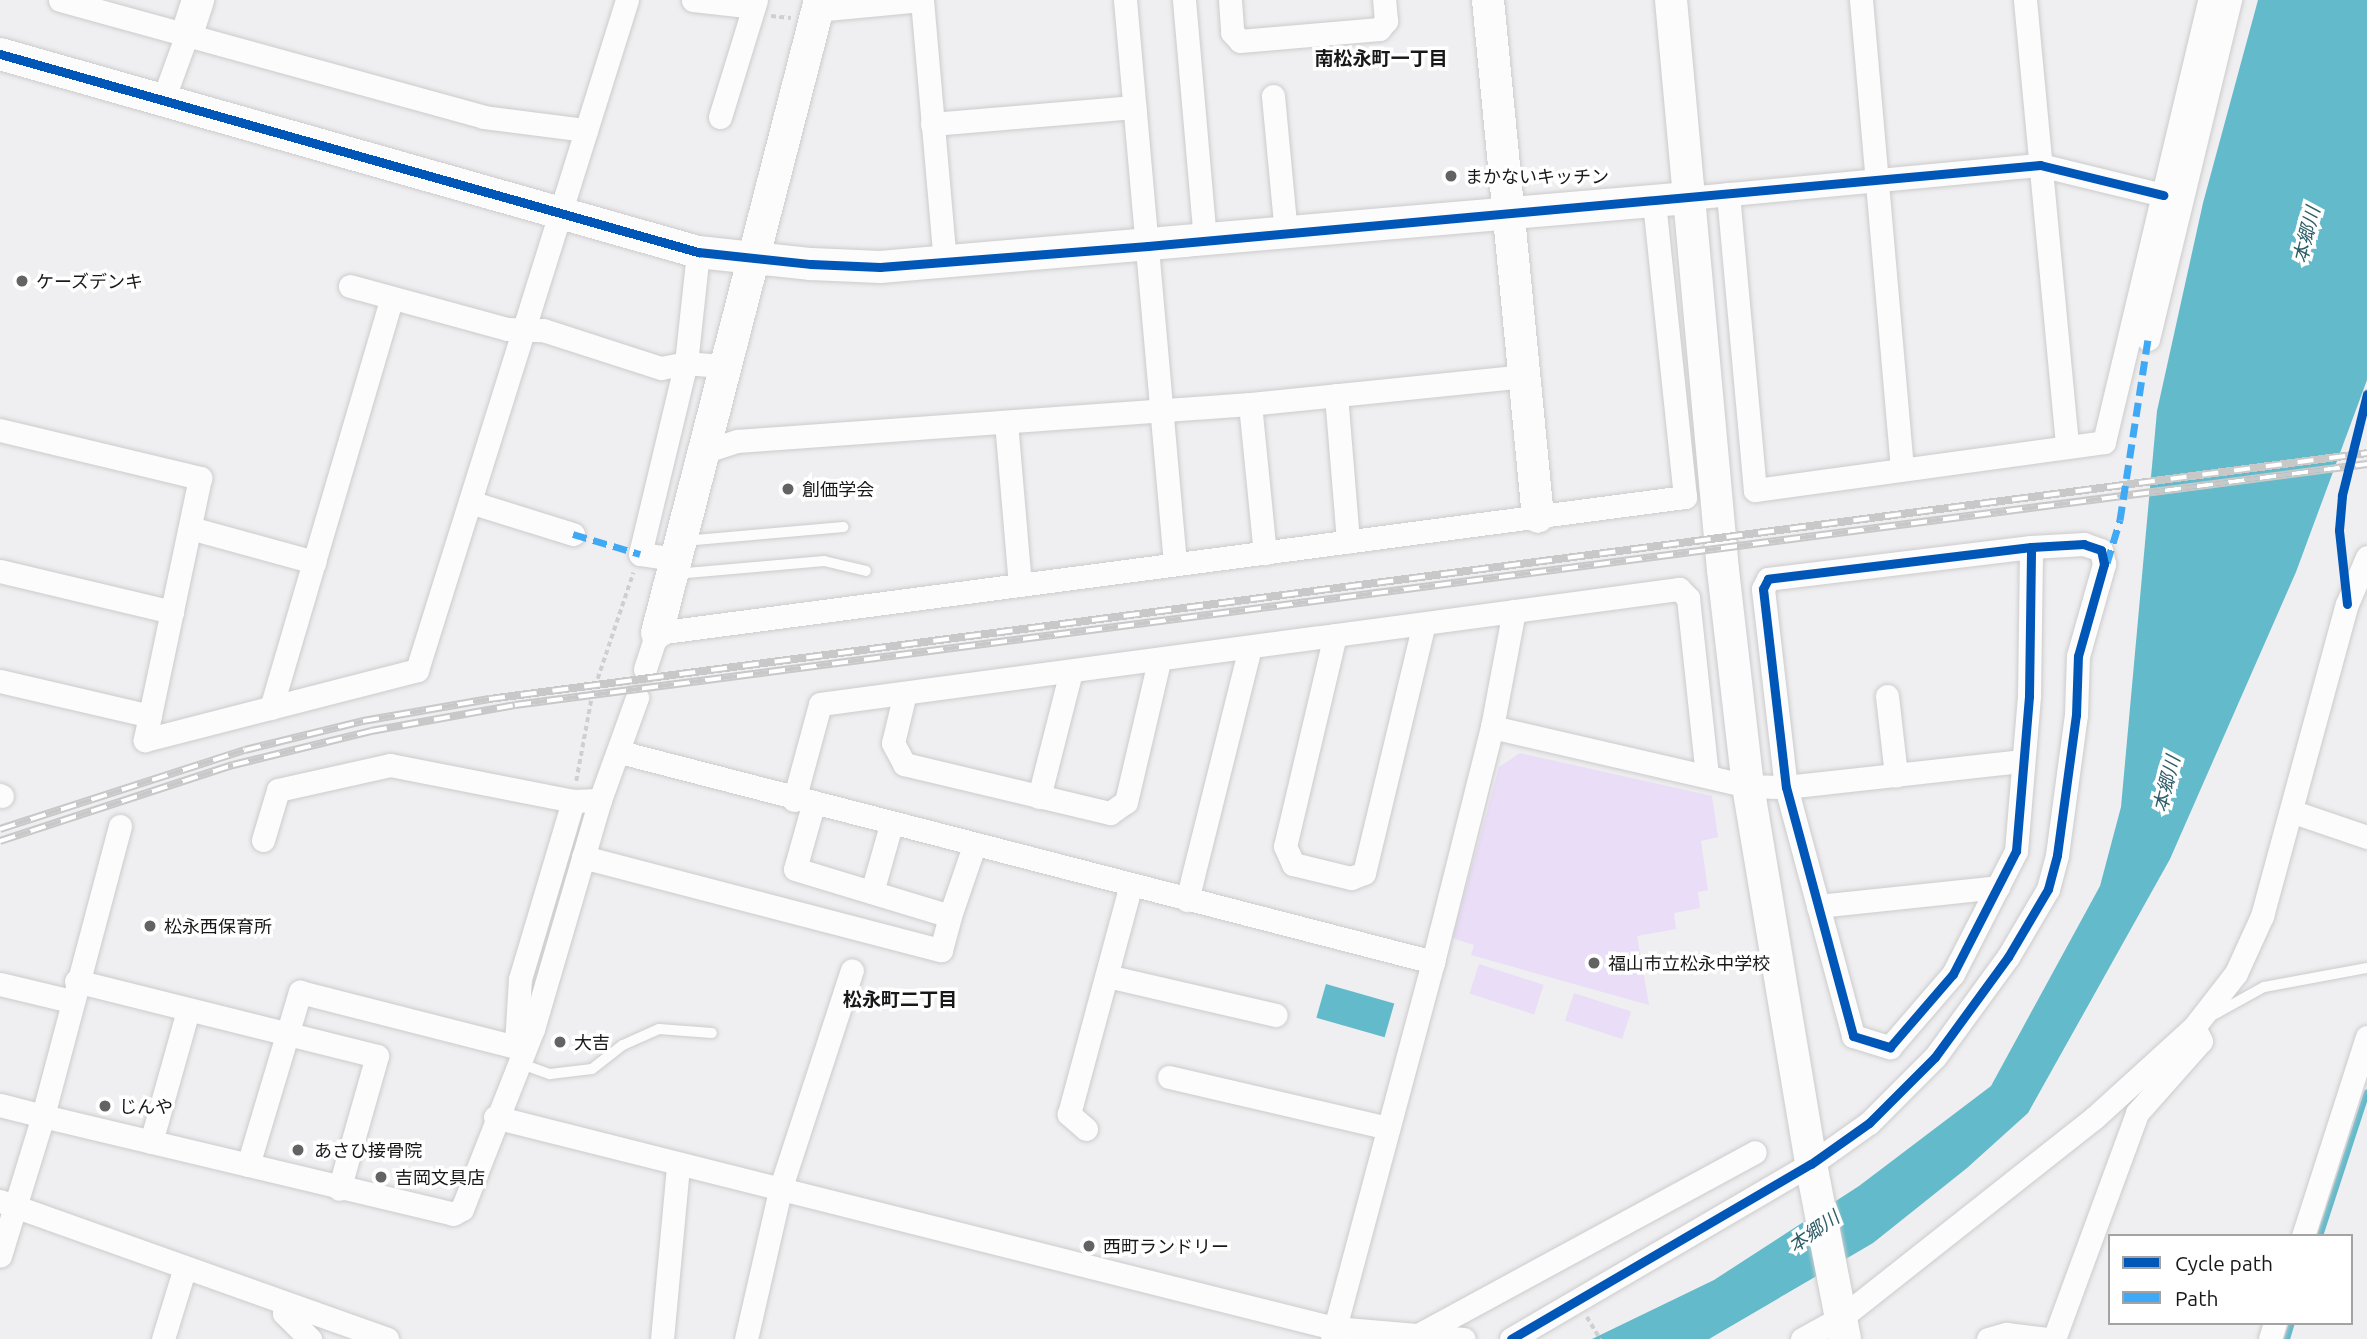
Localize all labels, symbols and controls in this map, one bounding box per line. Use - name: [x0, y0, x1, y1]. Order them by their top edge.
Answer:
- district label: 南松永町一丁目: [1315, 48, 1447, 70]
- place label: まかないキッチン: [1465, 165, 1609, 187]
- marker: まかないキッチン: [1443, 168, 1459, 184]
- water label: 本郷川: [2289, 205, 2325, 265]
- place label: ケーズデンキ: [36, 270, 144, 292]
- marker: ケーズデンキ: [14, 273, 30, 289]
- place label: 創価学会: [802, 478, 874, 500]
- marker: 創価学会: [780, 481, 796, 497]
- water label: 本郷川: [2149, 754, 2185, 814]
- place label: 松永西保育所: [164, 915, 272, 937]
- marker: 松永西保育所: [142, 918, 158, 934]
- place label: 福山市立松永中学校: [1608, 952, 1770, 974]
- marker: 福山市立松永中学校: [1586, 955, 1602, 971]
- district label: 松永町二丁目: [843, 989, 957, 1011]
- place label: 大吉: [574, 1031, 610, 1053]
- marker: 大吉: [552, 1034, 568, 1050]
- place label: じんや: [119, 1095, 173, 1117]
- marker: じんや: [97, 1098, 113, 1114]
- place label: あさひ接骨院: [314, 1139, 422, 1161]
- marker: あさひ接骨院: [288, 1140, 308, 1160]
- place label: 吉岡文具店: [395, 1166, 485, 1188]
- marker: 吉岡文具店: [373, 1169, 389, 1185]
- water label: 本郷川: [1784, 1206, 1844, 1258]
- legend: [2108, 1234, 2353, 1325]
- place label: 西町ランドリー: [1103, 1235, 1229, 1257]
- marker: 西町ランドリー: [1081, 1238, 1097, 1254]
- text: Cycle path: [2175, 1251, 2273, 1275]
- text: Path: [2175, 1286, 2218, 1310]

